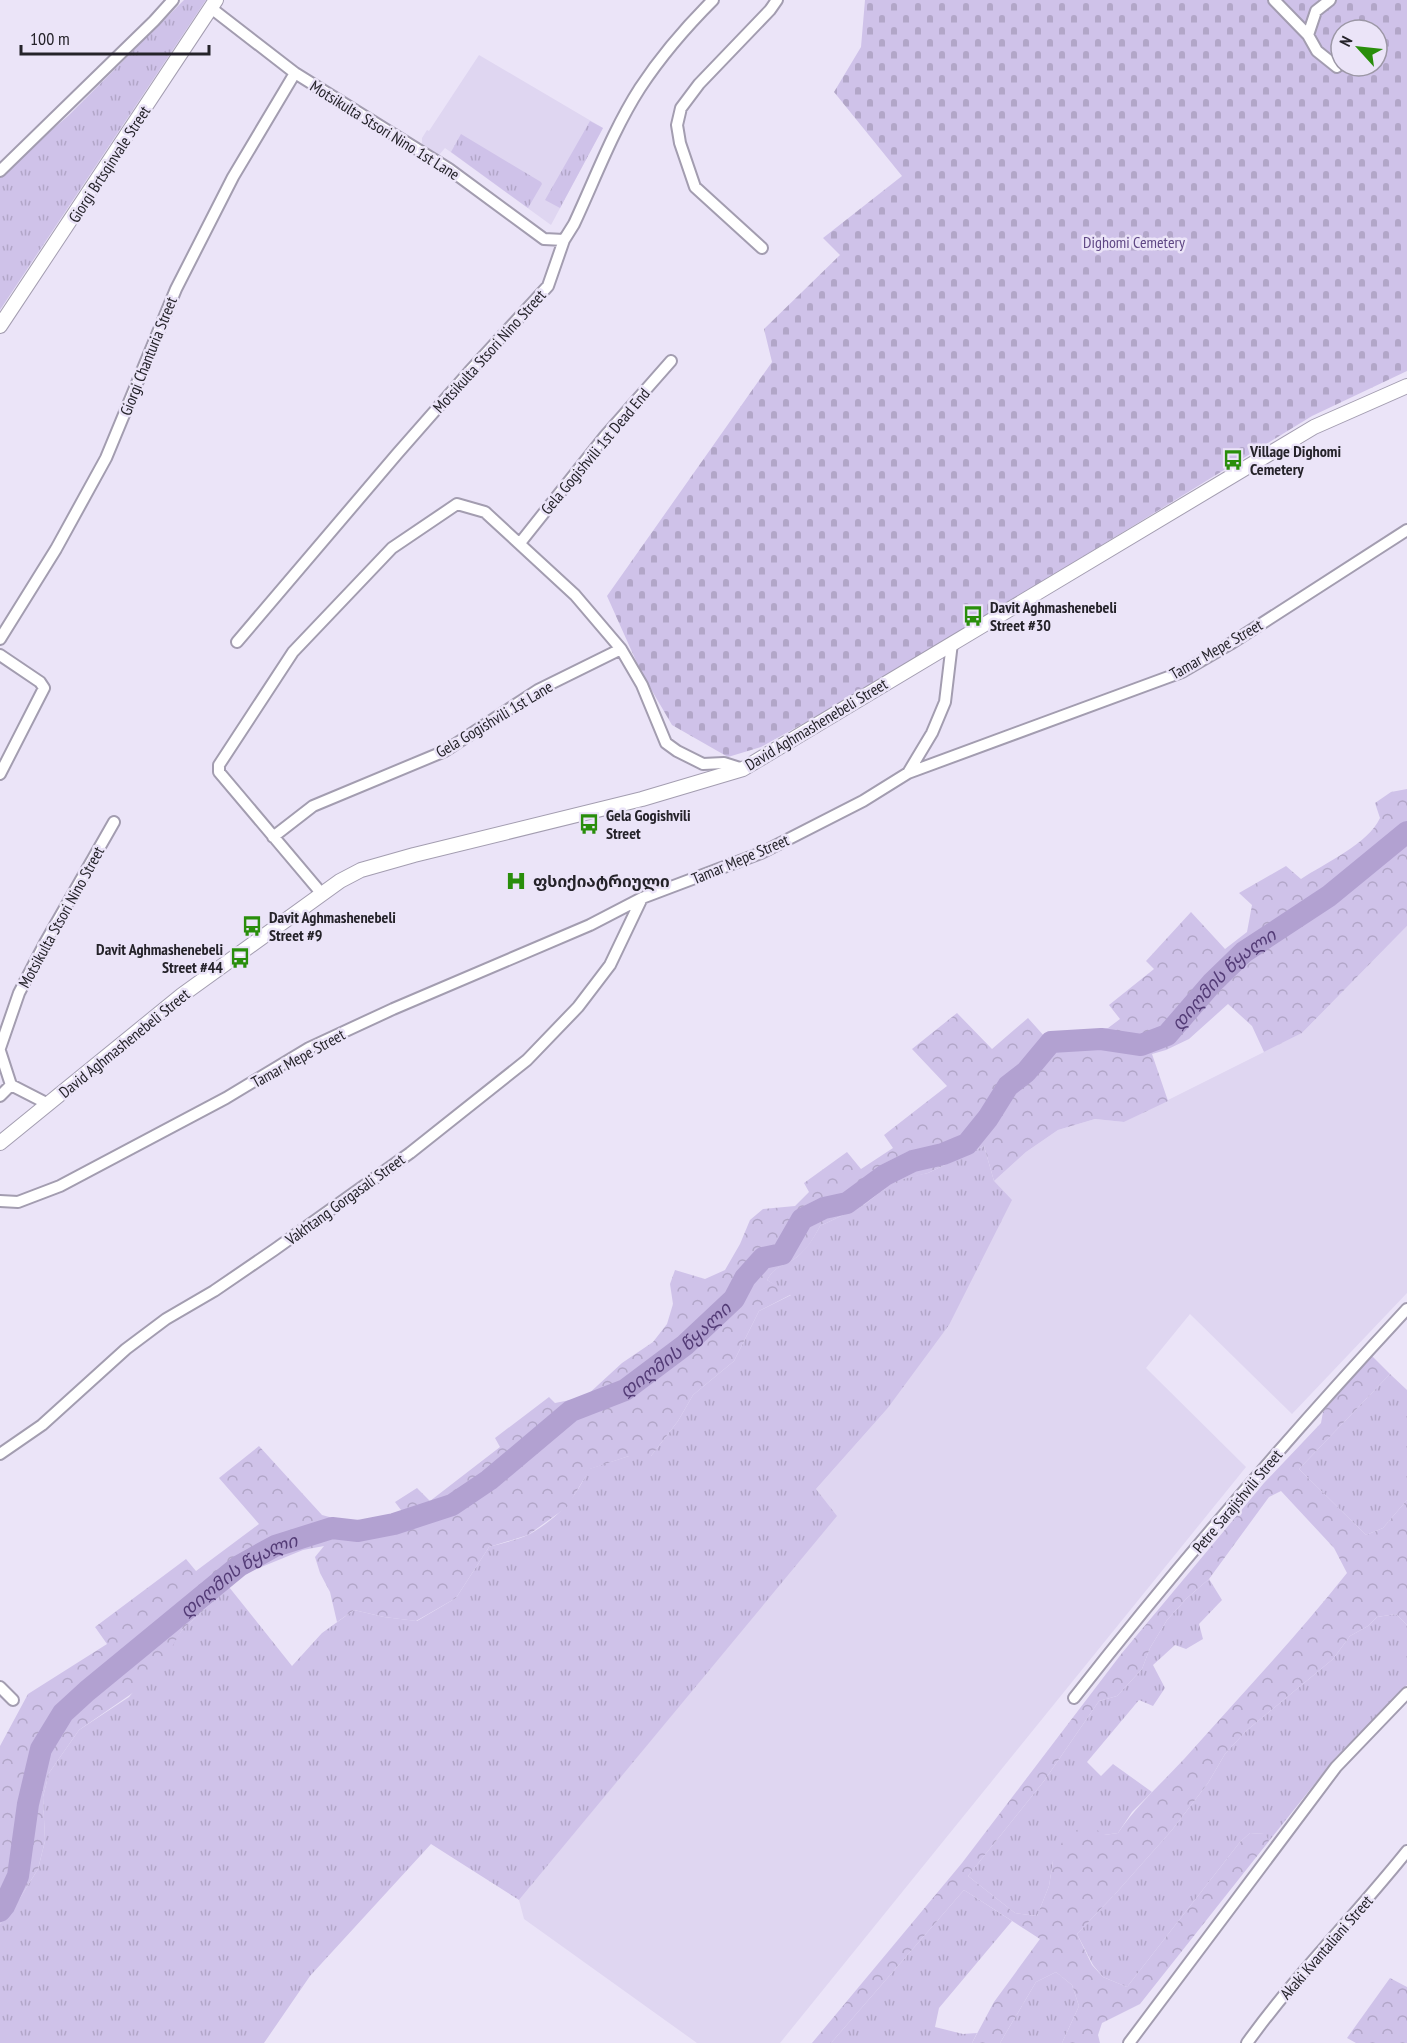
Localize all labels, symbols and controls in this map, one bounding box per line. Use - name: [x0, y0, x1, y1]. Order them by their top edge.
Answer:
- scale bar: [21, 18, 208, 56]
- north arrow: [1329, 18, 1389, 78]
- text: 100 m: [30, 27, 70, 50]
- text: N: [1335, 33, 1357, 50]
- street label: Motsikulta Stsori Nino 1st Lane: [307, 76, 463, 184]
- street label: Giorgi Brtsqinvale Street: [64, 101, 155, 226]
- park label: Dighomi Cemetery: [1083, 232, 1185, 252]
- street label: Motsikulta Stsori Nino Street: [428, 285, 550, 417]
- street label: Giorgi Chanturia Street: [115, 293, 181, 418]
- street label: Gela Gogishvili 1st Dead End: [536, 384, 654, 518]
- place label: Village Dighomi Cemetery: [1249, 441, 1341, 479]
- bus stop icon: Village Dighomi Cemetery: [1221, 448, 1245, 472]
- place label: Davit Aghmashenebeli Street #30: [990, 597, 1117, 635]
- bus stop icon: Davit Aghmashenebeli Street #30: [961, 604, 985, 628]
- street label: Tamar Mepe Street: [1166, 614, 1266, 684]
- street label: David Aghmashenebeli Street: [741, 673, 891, 774]
- street label: Gela Gogishvili 1st Lane: [432, 676, 556, 762]
- place label: Gela Gogishvili Street: [606, 805, 691, 843]
- bus stop icon: Gela Gogishvili Street: [577, 812, 601, 836]
- street label: Tamar Mepe Street: [688, 829, 792, 888]
- street label: Motsikulta Stsori Nino Street: [14, 842, 109, 991]
- hospital icon: ფსიქიატრიული: [504, 869, 528, 893]
- place label: ფსიქიატრიული: [533, 871, 670, 892]
- place label: Davit Aghmashenebeli Street #9: [269, 907, 396, 945]
- bus stop icon: Davit Aghmashenebeli Street #9: [240, 914, 264, 938]
- water label: დიღმის წყალი: [1165, 923, 1280, 1034]
- place label: Davit Aghmashenebeli Street #44: [96, 939, 223, 977]
- bus stop icon: Davit Aghmashenebeli Street #44: [228, 946, 252, 970]
- street label: David Aghmashenebeli Street: [55, 984, 194, 1102]
- street label: Tamar Mepe Street: [248, 1024, 349, 1092]
- street label: Vakhtang Gorgasali Street: [281, 1149, 409, 1250]
- water label: დიღმის წყალი: [614, 1296, 736, 1402]
- street label: Petre Sarajishvili Street: [1188, 1445, 1286, 1557]
- water label: დიღმის წყალი: [174, 1528, 301, 1622]
- street label: Akaki Kvantaliani Street: [1275, 1890, 1377, 2003]

